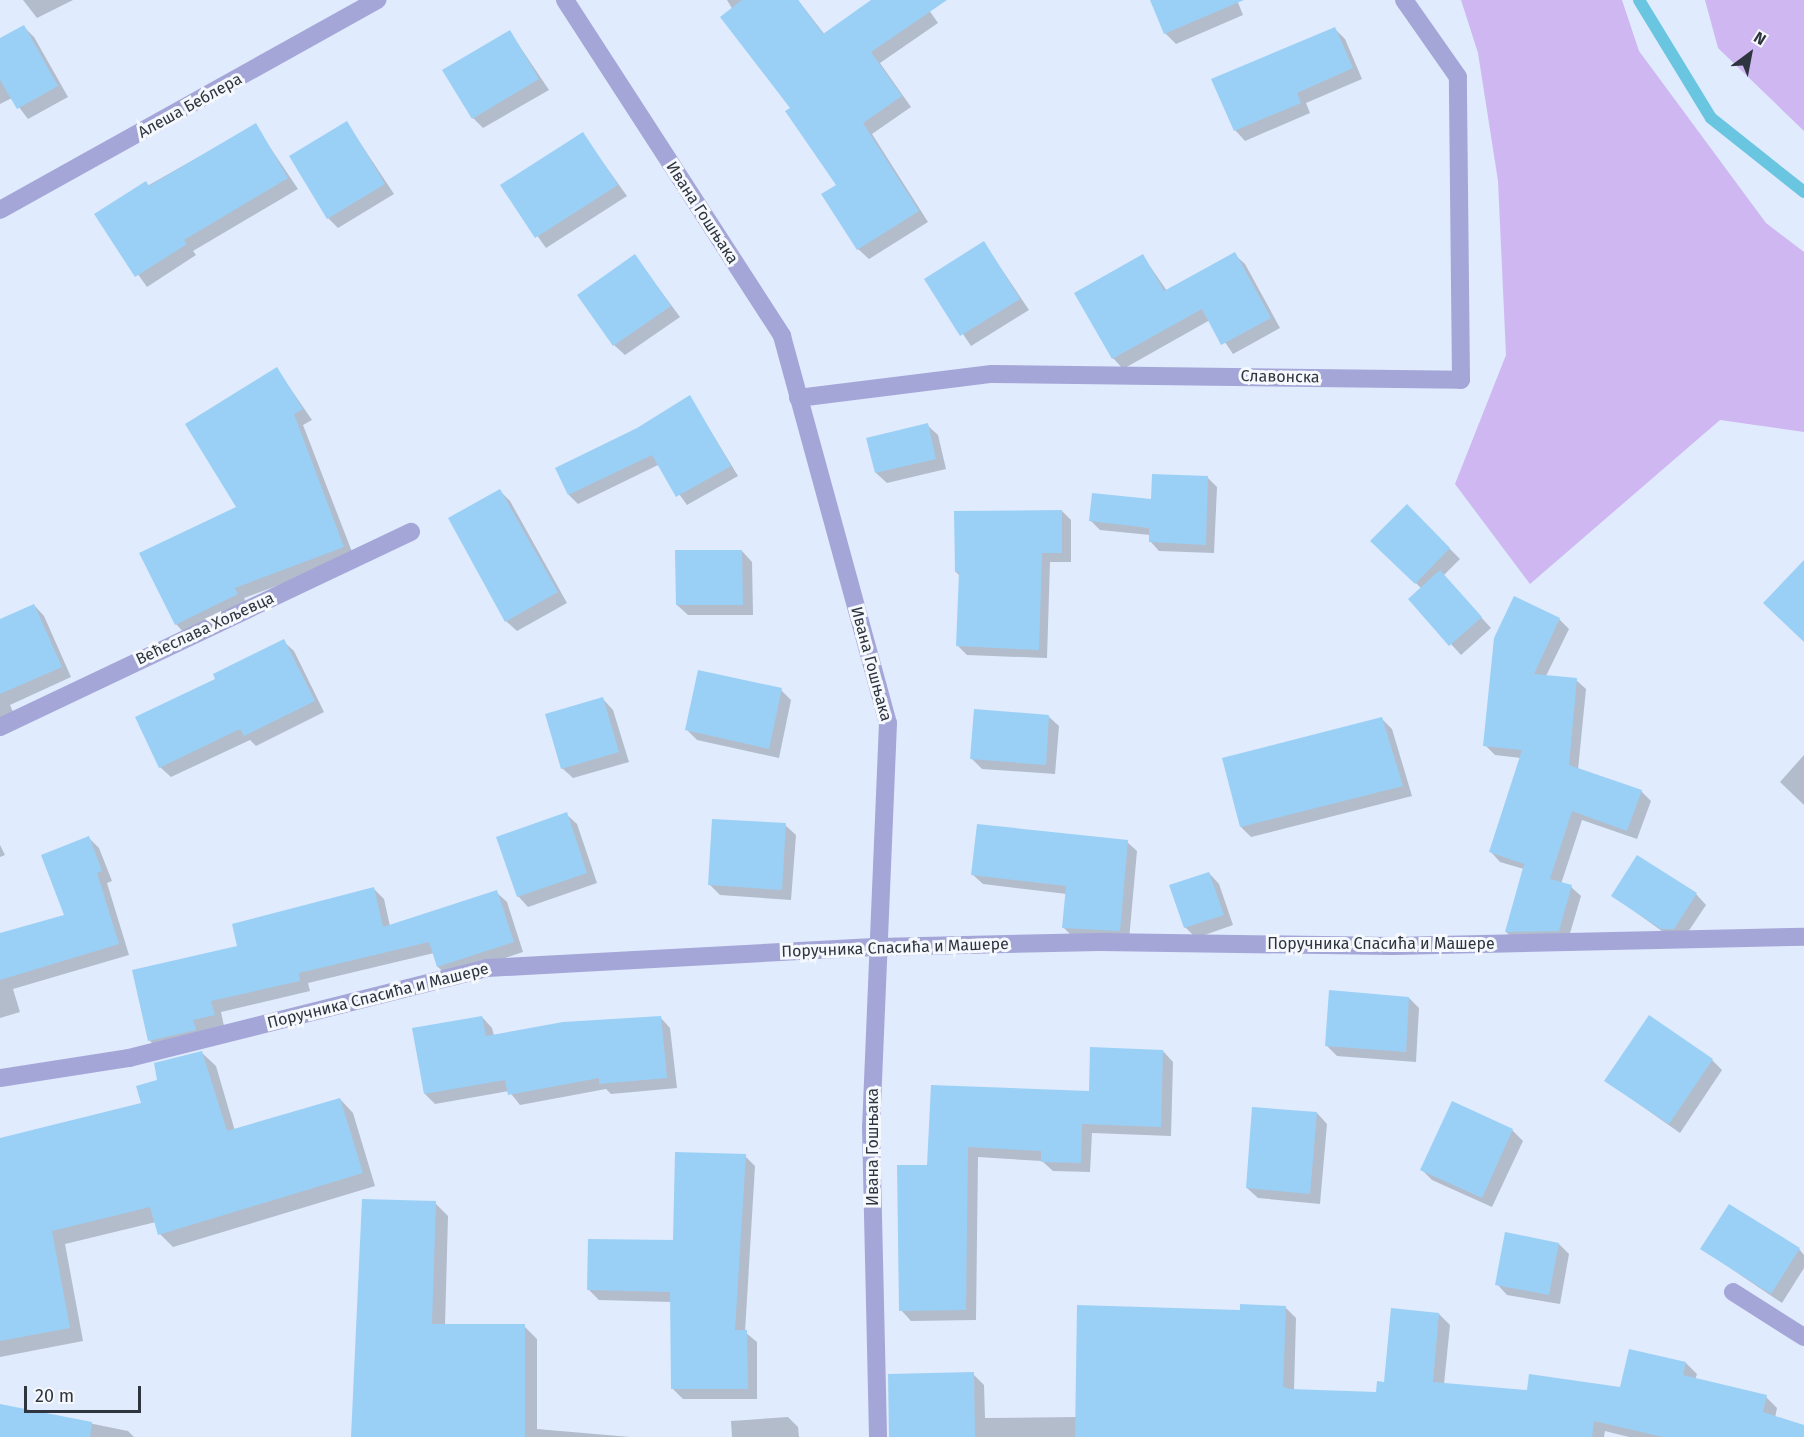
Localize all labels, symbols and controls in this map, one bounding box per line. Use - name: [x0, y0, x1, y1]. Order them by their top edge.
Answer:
- north arrow: [1720, 24, 1780, 84]
- text: N: [1750, 27, 1769, 49]
- street label: Алеша Беблера: [135, 70, 245, 142]
- street label: Ивана Гошњака: [662, 158, 742, 268]
- street label: Славонска: [1240, 367, 1320, 387]
- street label: Већеслава Хољевца: [133, 589, 277, 669]
- street label: Ивана Гошњака: [846, 605, 896, 723]
- street label: Поручника Спасића и Машере: [781, 934, 1009, 962]
- street label: Поручника Спасића и Машере: [1267, 934, 1495, 954]
- street label: Поручника Спасића и Машере: [265, 959, 491, 1033]
- street label: Ивана Гошњака: [863, 1088, 883, 1206]
- scale bar: [27, 1374, 144, 1412]
- text: 20 m: [35, 1385, 74, 1407]

